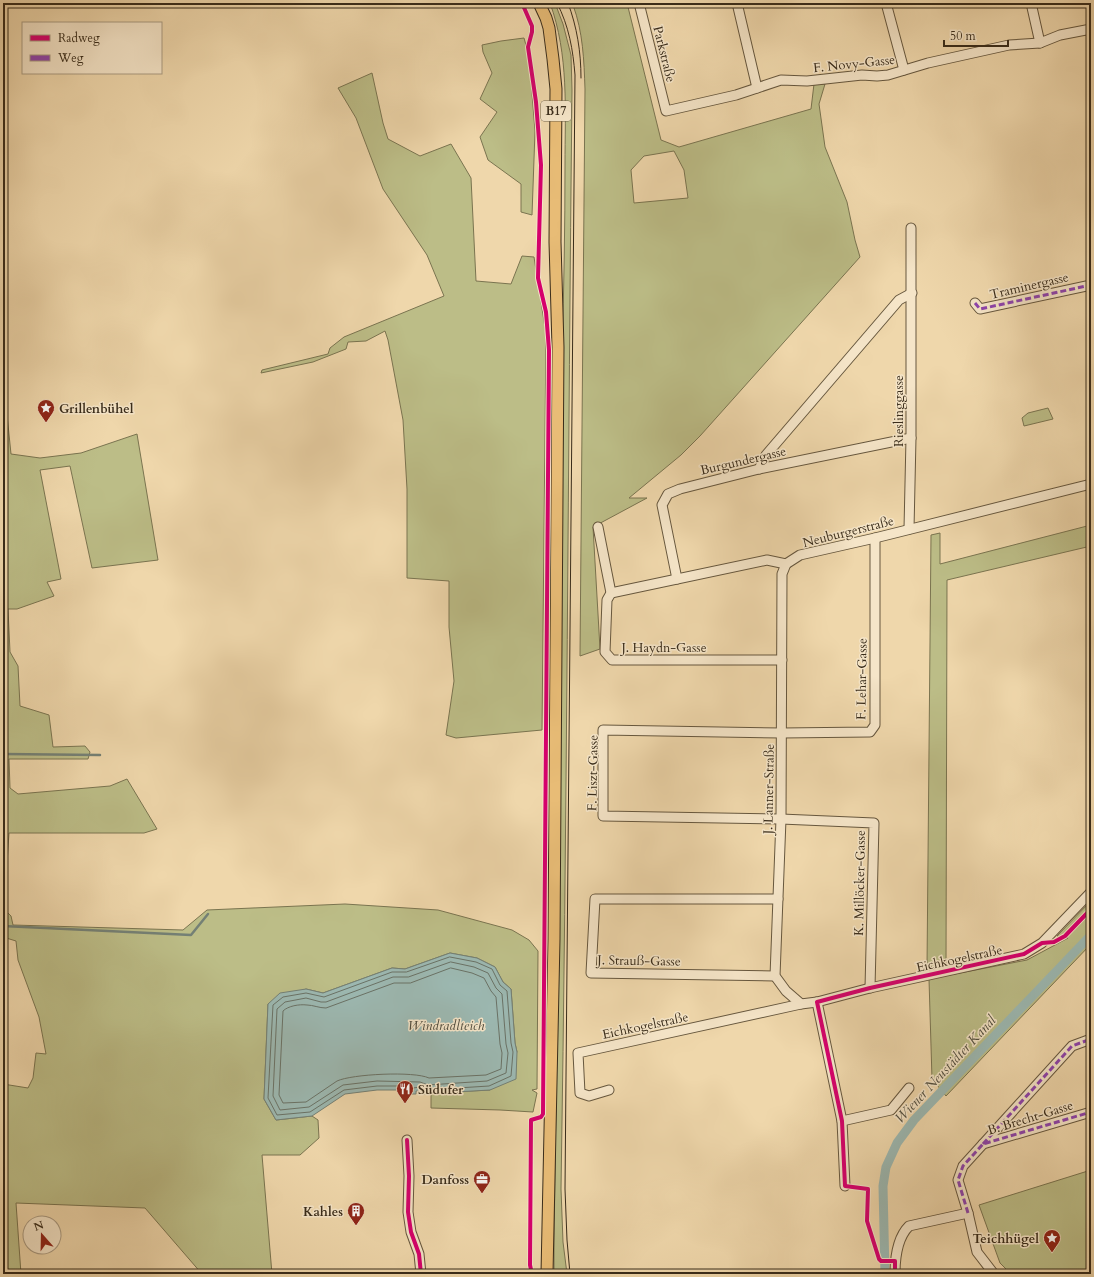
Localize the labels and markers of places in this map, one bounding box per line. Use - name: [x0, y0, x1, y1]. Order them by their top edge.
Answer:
- place icon: Grillenbühel: [36, 398, 56, 423]
- place label: Grillenbühel: [59, 400, 134, 418]
- restaurant icon: Südufer: [395, 1079, 415, 1104]
- place label: Südufer: [418, 1081, 464, 1099]
- office icon: Danfoss: [472, 1169, 492, 1194]
- place label: Danfoss: [421, 1171, 469, 1189]
- building icon: Kahles: [346, 1201, 366, 1226]
- place label: Kahles: [303, 1203, 343, 1221]
- place icon: Teichhügel: [1042, 1228, 1062, 1253]
- place label: Teichhügel: [972, 1230, 1039, 1248]

